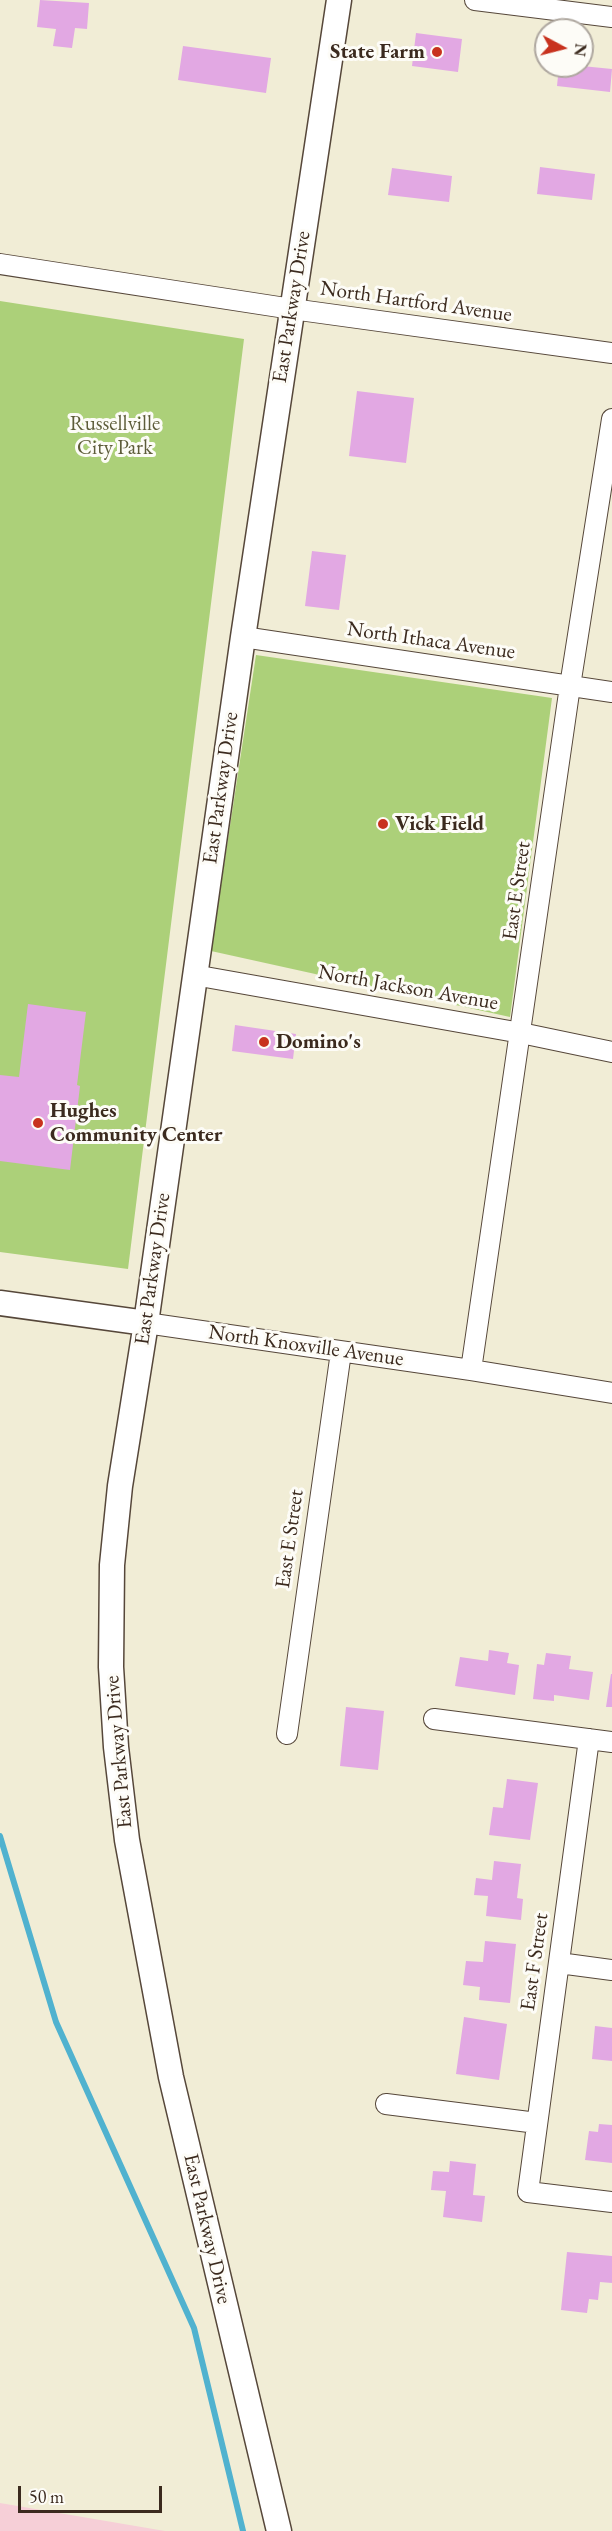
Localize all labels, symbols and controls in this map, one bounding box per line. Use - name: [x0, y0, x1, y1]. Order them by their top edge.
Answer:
- north arrow: [534, 18, 594, 78]
- place label: State Farm: [330, 39, 425, 65]
- text: N: [569, 42, 592, 58]
- marker: State Farm: [430, 45, 444, 59]
- street label: East Parkway Drive: [268, 229, 316, 385]
- street label: North Hartford Avenue: [319, 276, 513, 328]
- park label: Russellville City Park: [70, 411, 160, 461]
- street label: North Ithaca Avenue: [345, 617, 517, 665]
- street label: East Parkway Drive: [198, 710, 244, 866]
- place label: Vick Field: [395, 811, 484, 837]
- marker: Vick Field: [376, 817, 390, 831]
- street label: East E Street: [498, 840, 536, 942]
- street label: North Jackson Avenue: [316, 960, 500, 1016]
- place label: Domino's: [276, 1029, 361, 1055]
- marker: Domino's: [257, 1035, 271, 1049]
- place label: Hughes Community Center: [50, 1098, 222, 1148]
- marker: Hughes Community Center: [31, 1116, 45, 1130]
- street label: East Parkway Drive: [130, 1191, 176, 1347]
- street label: North Knoxville Avenue: [207, 1320, 405, 1372]
- street label: East E Street: [271, 1488, 309, 1590]
- street label: East Parkway Drive: [100, 1674, 138, 1830]
- street label: East F Street: [516, 1912, 554, 2012]
- street label: East Parkway Drive: [177, 2151, 237, 2307]
- scale bar: [21, 2474, 165, 2512]
- text: 50 m: [29, 2485, 64, 2508]

